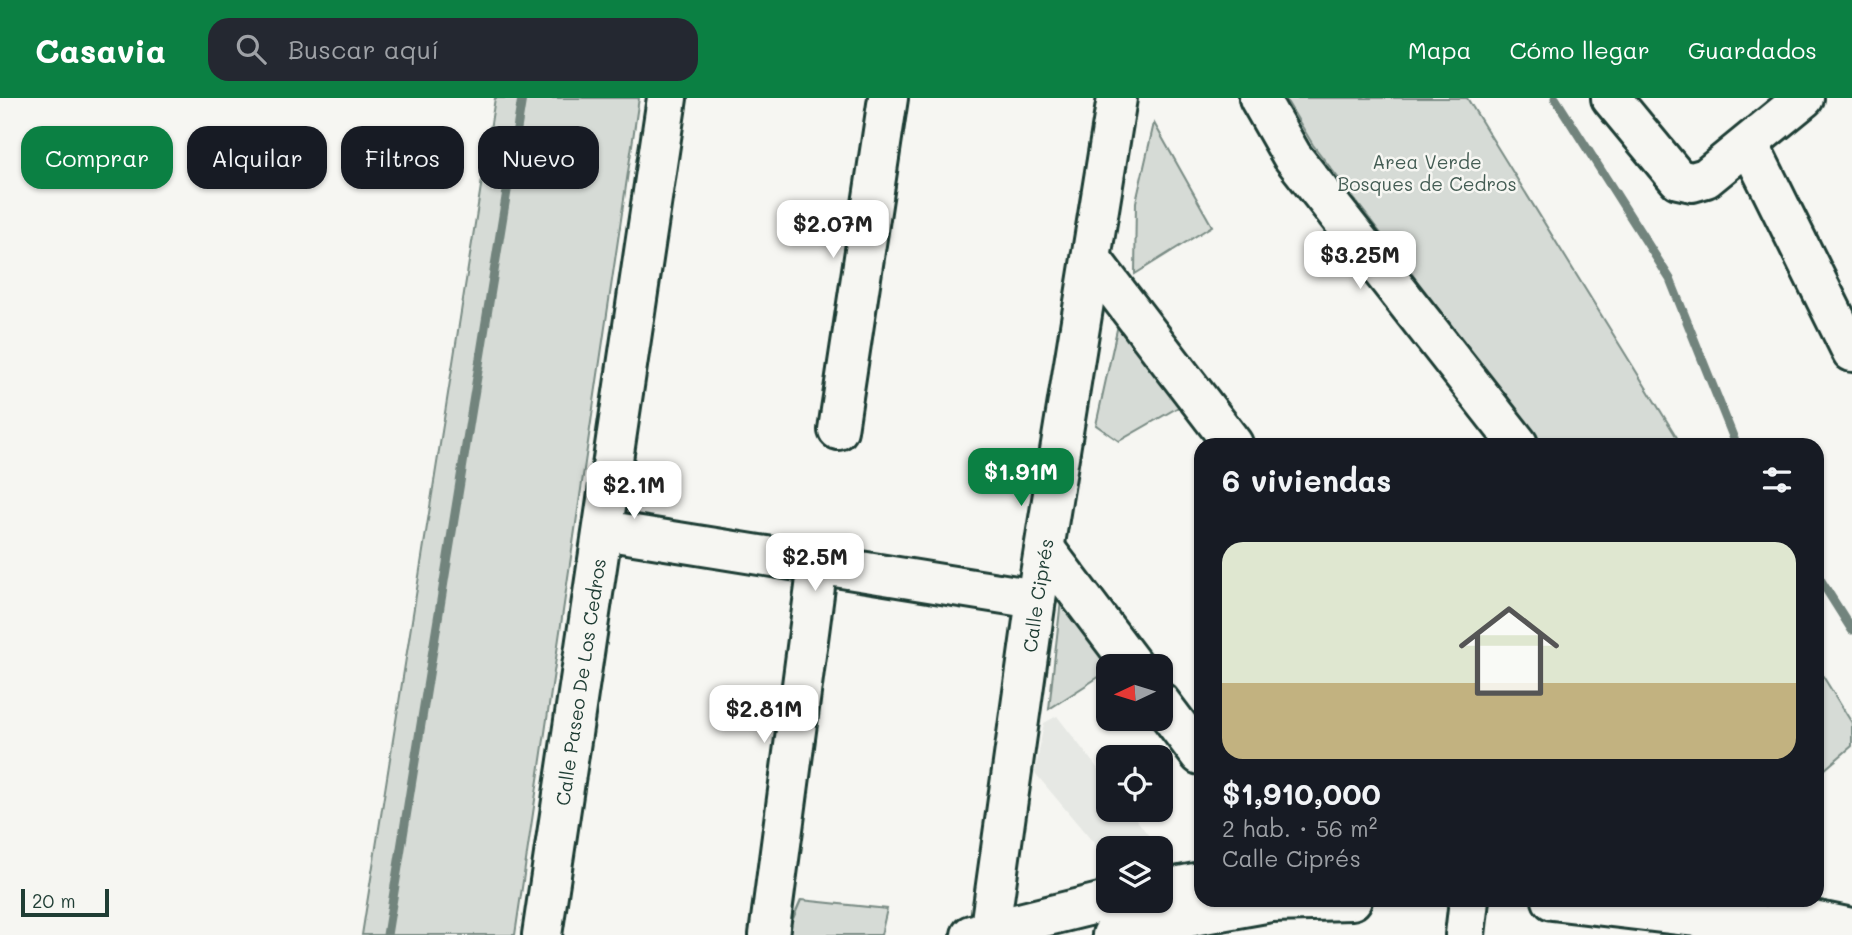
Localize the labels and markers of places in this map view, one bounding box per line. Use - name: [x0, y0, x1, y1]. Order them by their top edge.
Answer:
- pin: $2.07M: [776, 200, 890, 260]
- pin: $3.25M: [1303, 232, 1417, 291]
- pin: $1.91M: [964, 448, 1078, 508]
- pin: $2.1M: [585, 462, 683, 521]
- pin: $2.5M: [766, 533, 864, 593]
- pin: $2.81M: [707, 686, 821, 745]

